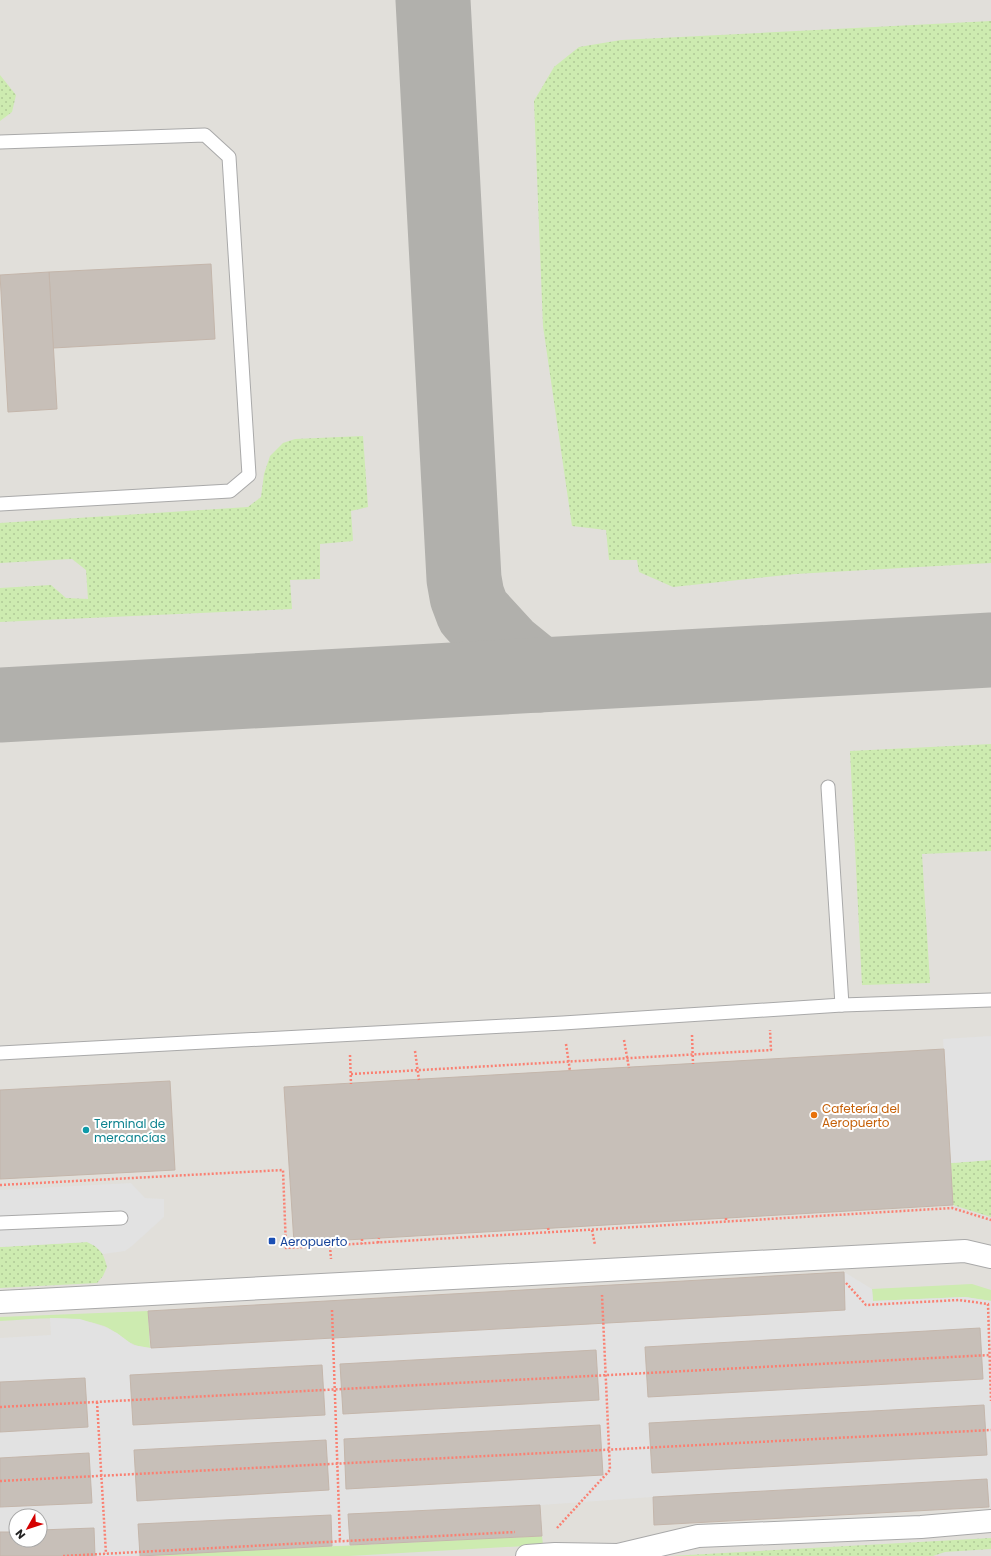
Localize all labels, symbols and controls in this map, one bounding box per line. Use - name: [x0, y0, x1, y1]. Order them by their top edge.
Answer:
- place label: Cafetería del Aeropuerto: [822, 1100, 900, 1131]
- marker: Cafetería del Aeropuerto: [809, 1110, 819, 1120]
- place label: Terminal de mercancías: [94, 1115, 166, 1146]
- marker: Terminal de mercancías: [81, 1125, 91, 1135]
- place label: Aeropuerto: [280, 1233, 348, 1250]
- marker: Aeropuerto: [267, 1236, 277, 1246]
- north arrow: [8, 1508, 48, 1548]
- text: N: [11, 1526, 29, 1543]

